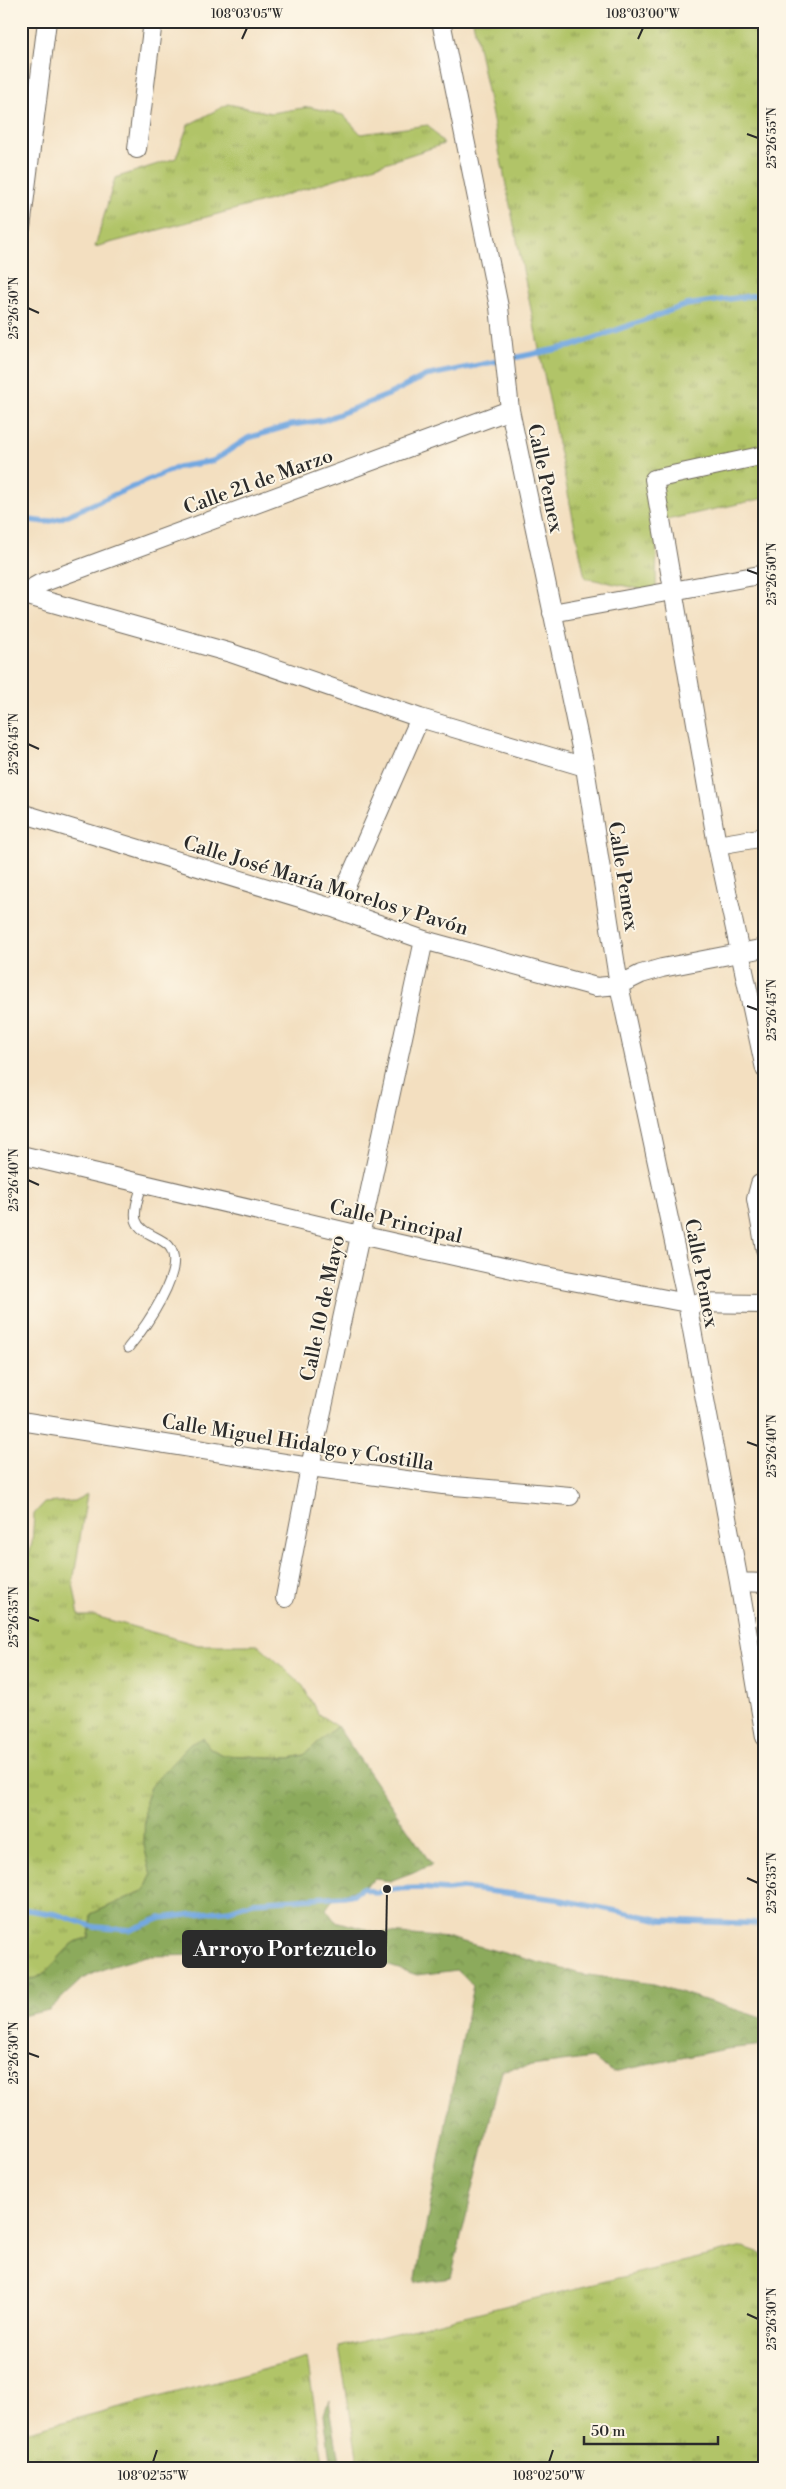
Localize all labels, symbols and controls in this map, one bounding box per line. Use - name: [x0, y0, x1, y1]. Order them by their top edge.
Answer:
- text: 108°03'05"W: [211, 7, 284, 22]
- text: 108°03'00"W: [606, 7, 681, 22]
- text: 25°26'55"N: [765, 107, 780, 169]
- text: 25°26'50"N: [7, 277, 22, 339]
- street label: Calle Pemex: [521, 422, 568, 536]
- street label: Calle 21 de Marzo: [180, 444, 337, 521]
- text: 25°26'50"N: [765, 543, 780, 605]
- text: 25°26'45"N: [7, 713, 22, 775]
- street label: Calle Pemex: [602, 820, 644, 933]
- street label: Calle José María Morelos y Pavón: [180, 831, 471, 942]
- text: 25°26'45"N: [765, 979, 780, 1041]
- text: 25°26'40"N: [7, 1148, 22, 1212]
- street label: Calle Principal: [327, 1195, 465, 1250]
- street label: Calle Pemex: [678, 1217, 723, 1331]
- street label: Calle 10 de Mayo: [296, 1233, 351, 1384]
- street label: Calle Miguel Hidalgo y Costilla: [160, 1410, 436, 1477]
- text: 25°26'40"N: [765, 1414, 780, 1478]
- text: 25°26'35"N: [7, 1586, 22, 1648]
- text: 25°26'35"N: [765, 1852, 780, 1914]
- callout: Arroyo Portezuelo: [183, 1931, 386, 1967]
- text: Arroyo Portezuelo: [192, 1937, 377, 1963]
- text: 25°26'30"N: [7, 2022, 22, 2084]
- text: 25°26'30"N: [765, 2288, 780, 2350]
- scale bar: [584, 2414, 717, 2446]
- text: 50 m: [591, 2422, 625, 2441]
- text: 108°02'55"W: [118, 2469, 189, 2484]
- text: 108°02'50"W: [513, 2469, 586, 2484]

